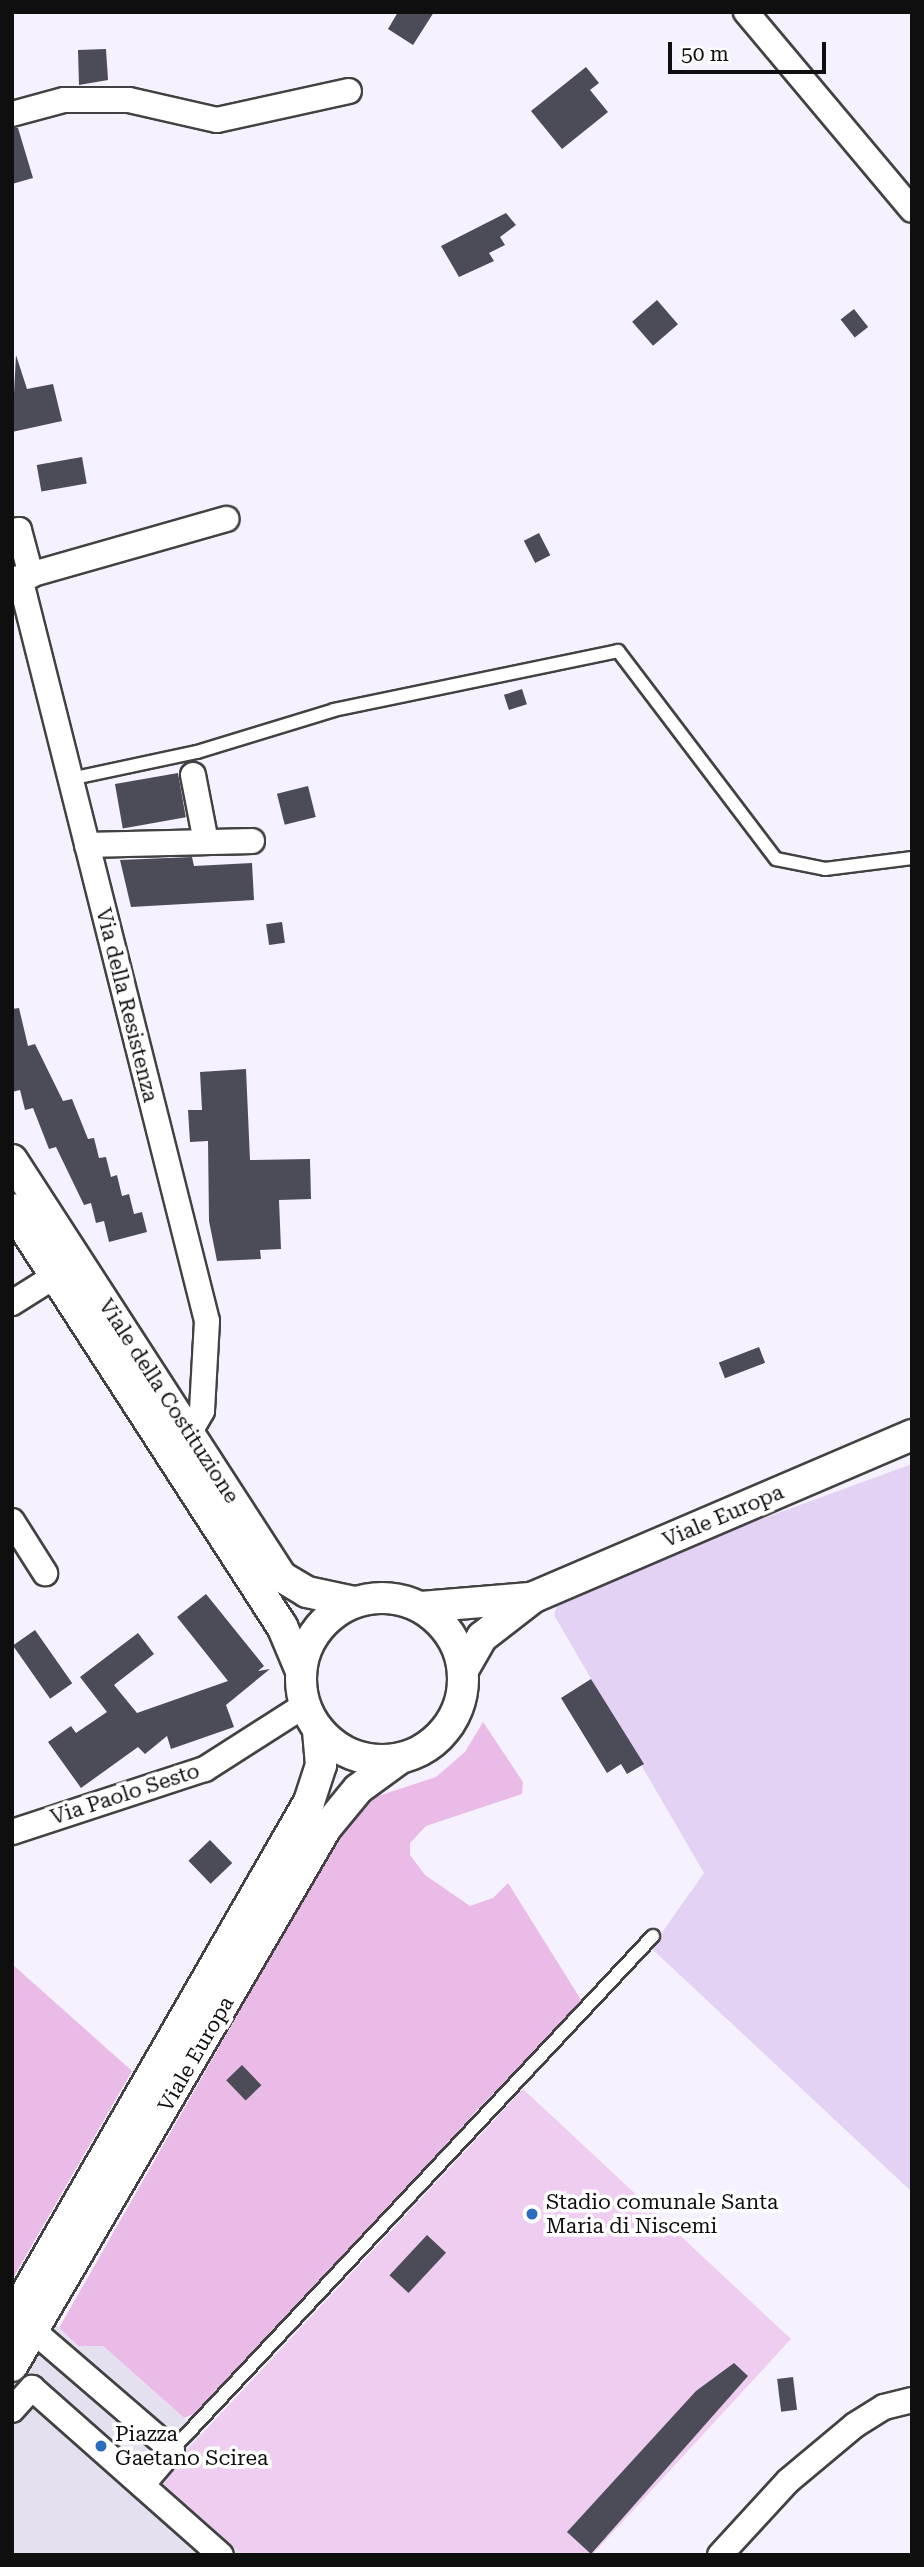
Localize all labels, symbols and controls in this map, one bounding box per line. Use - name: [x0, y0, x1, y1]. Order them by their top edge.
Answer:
- scale bar: [672, 28, 830, 72]
- text: 50 m: [681, 42, 729, 66]
- street label: Via della Resistenza: [91, 905, 163, 1105]
- street label: Viale della Costituzione: [93, 1294, 245, 1508]
- street label: Viale Europa: [659, 1479, 787, 1553]
- street label: Via Paolo Sesto: [47, 1758, 203, 1830]
- street label: Viale Europa: [153, 1992, 239, 2116]
- place label: Stadio comunale Santa Maria di Niscemi: [546, 2189, 778, 2239]
- marker: Stadio comunale Santa Maria di Niscemi: [524, 2206, 540, 2222]
- place label: Piazza Gaetano Scirea: [115, 2421, 268, 2471]
- marker: Piazza Gaetano Scirea: [93, 2438, 109, 2454]

